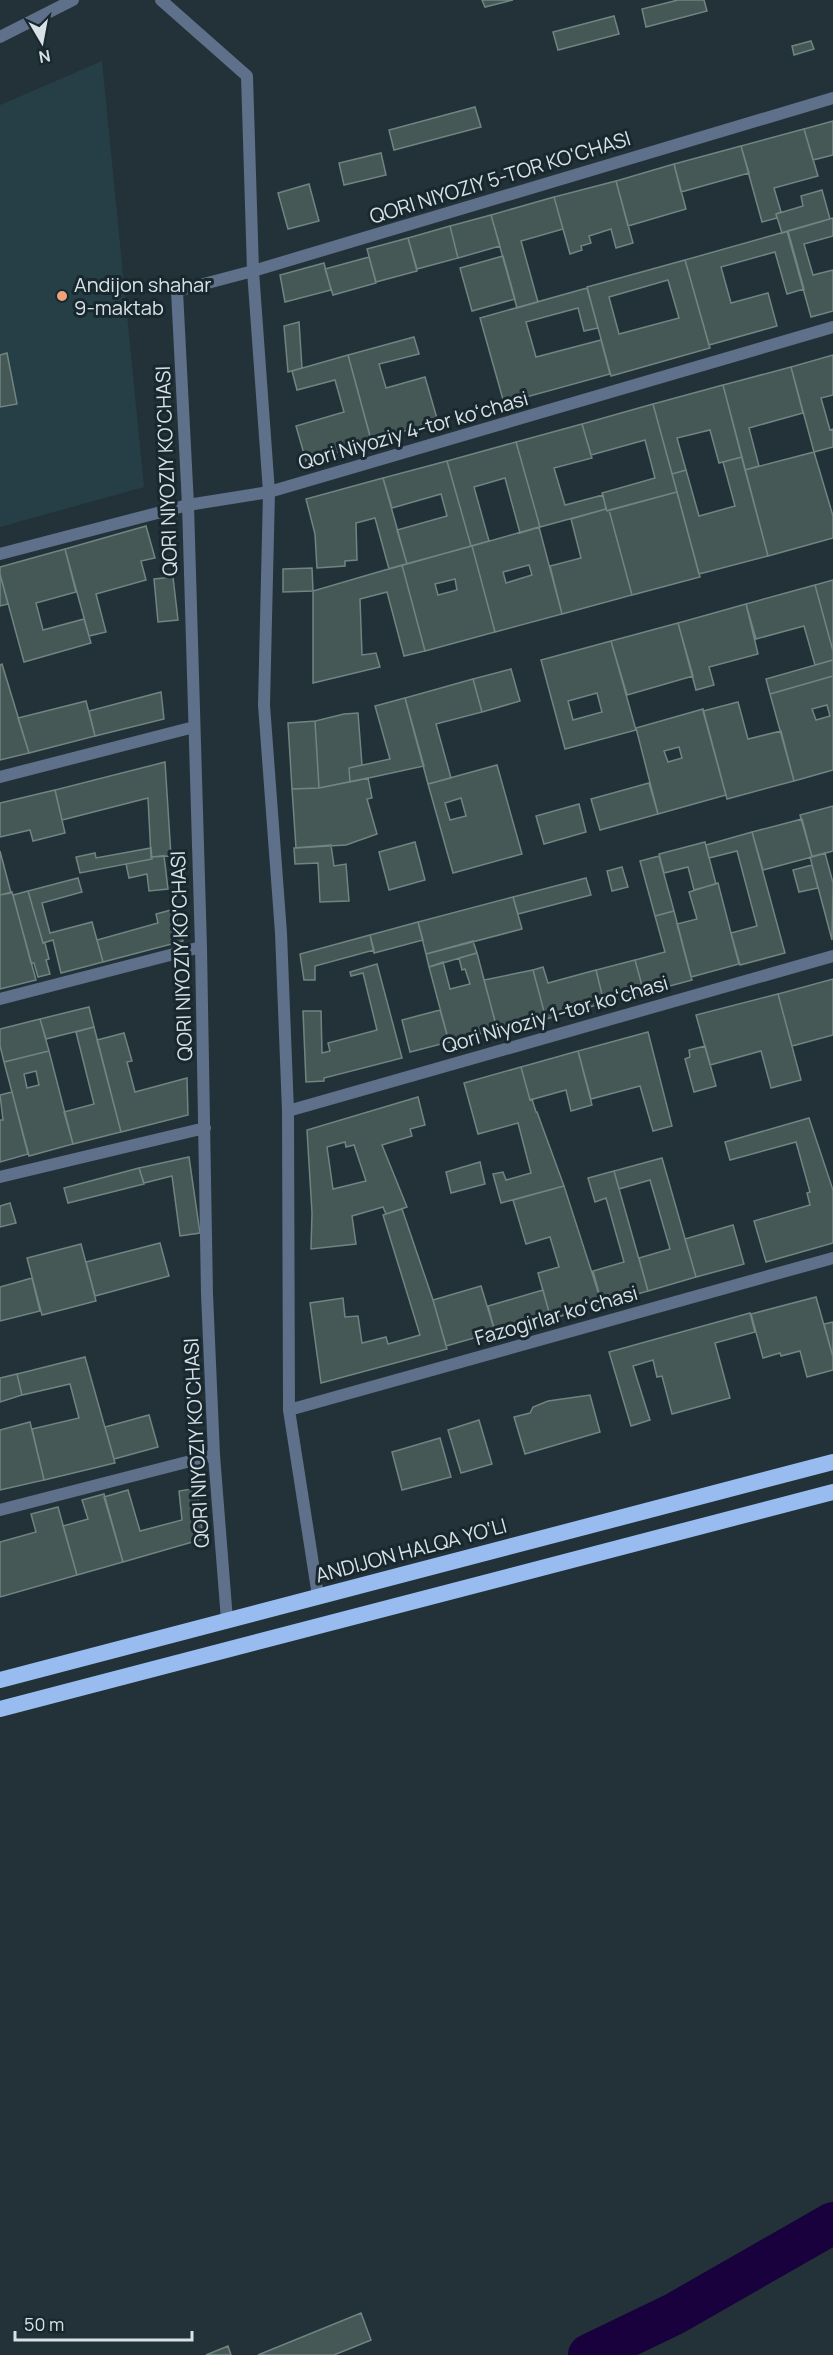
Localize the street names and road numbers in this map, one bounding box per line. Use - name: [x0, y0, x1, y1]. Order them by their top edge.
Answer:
- street label: QORI NIYOZIY 5-TOR KO'CHASI: [366, 124, 634, 230]
- street label: QORI NIYOZIY KO'CHASI: [149, 365, 183, 577]
- street label: Qori Niyoziy 4-tor koʻchasi: [295, 384, 531, 476]
- street label: QORI NIYOZIY KO'CHASI: [164, 850, 198, 1062]
- street label: Qori Niyoziy 1-tor koʻchasi: [439, 969, 671, 1059]
- street label: Fazogirlar koʻchasi: [471, 1279, 641, 1351]
- street label: QORI NIYOZIY KO'CHASI: [177, 1337, 215, 1549]
- street label: ANDIJON HALQA YO‘LI: [312, 1511, 510, 1589]

